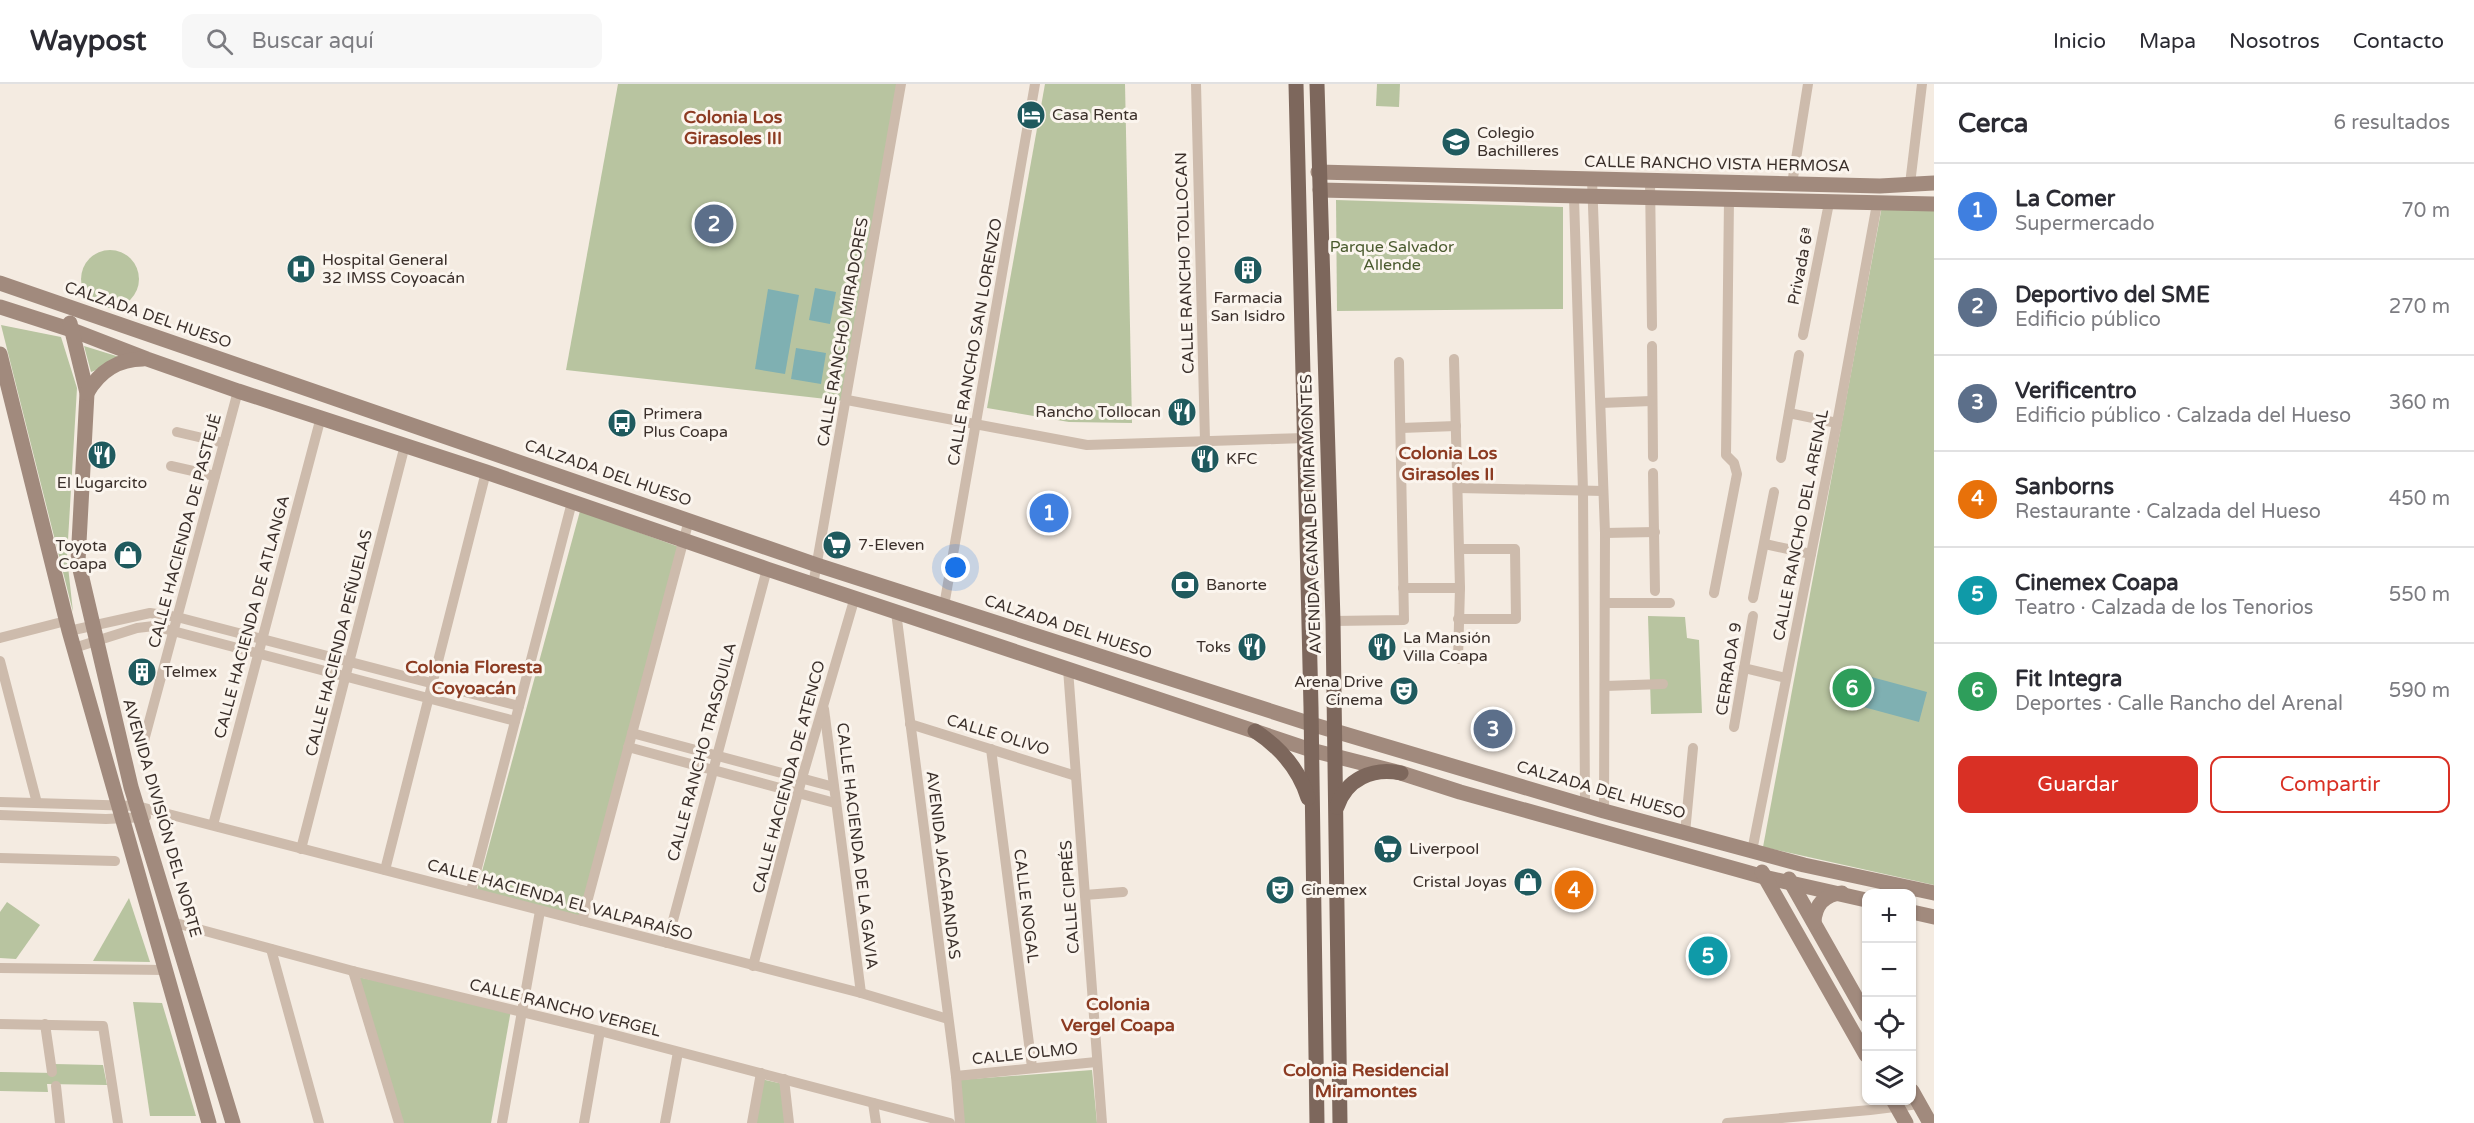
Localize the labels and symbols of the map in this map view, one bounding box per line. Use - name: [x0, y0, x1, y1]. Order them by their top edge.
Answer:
- hotel icon: Casa Renta: [1015, 99, 1047, 131]
- place label: Casa Renta: [1052, 105, 1138, 125]
- district label: Colonia Los Girasoles III: [684, 106, 783, 149]
- place label: Colegio Bachilleres: [1477, 123, 1559, 161]
- school or university icon: Colegio Bachilleres: [1440, 126, 1472, 158]
- street label: CALLE RANCHO TOLLOCAN: [1171, 152, 1199, 374]
- street label: CALLE RANCHO VISTA HERMOSA: [1584, 152, 1850, 176]
- pin: 2: [694, 202, 734, 246]
- street label: CALLE RANCHO MIRADORES: [813, 216, 873, 448]
- street label: CALLE RANCHO SAN LORENZO: [943, 217, 1007, 467]
- street label: Privada 6ª: [1784, 225, 1818, 307]
- park label: Parque Salvador Allende: [1330, 237, 1455, 275]
- place label: Hospital General 32 IMSS Coyoacán: [322, 250, 465, 288]
- hospital icon: Hospital General 32 IMSS Coyoacán: [285, 253, 317, 285]
- building icon: Farmacia San Isidro: [1232, 254, 1264, 286]
- street label: CALZADA DEL HUESO: [62, 277, 234, 353]
- place label: Farmacia San Isidro: [1211, 288, 1285, 326]
- street label: AVENIDA CANAL DE MIRAMONTES: [1296, 374, 1326, 654]
- restaurant icon: Rancho Tollocan: [1166, 396, 1198, 428]
- place label: Rancho Tollocan: [1035, 402, 1161, 422]
- place label: Primera Plus Coapa: [643, 404, 728, 442]
- bus stop icon: Primera Plus Coapa: [606, 407, 638, 439]
- street label: CALLE RANCHO DEL ARENAL: [1769, 407, 1833, 643]
- street label: CALLE HACIENDA DE PASTEJÉ: [144, 412, 226, 650]
- street label: CALZADA DEL HUESO: [522, 435, 694, 511]
- restaurant icon: El Lugarcito: [86, 439, 118, 471]
- district label: Colonia Los Girasoles II: [1399, 442, 1498, 485]
- restaurant icon: KFC: [1189, 443, 1221, 475]
- place label: KFC: [1226, 449, 1257, 469]
- place label: El Lugarcito: [57, 473, 147, 493]
- pin: 1: [1030, 490, 1068, 536]
- street label: CALLE HACIENDA DE ATLANGA: [210, 493, 294, 741]
- street label: CALLE HACIENDA PEÑUELAS: [301, 527, 377, 759]
- supermarket icon: 7-Eleven: [821, 529, 853, 561]
- place label: 7-Eleven: [858, 535, 925, 555]
- place label: Toyota Coapa: [55, 536, 107, 574]
- shop icon: Toyota Coapa: [112, 539, 144, 571]
- your location: [941, 553, 970, 582]
- bank icon: Banorte: [1169, 569, 1201, 601]
- place label: Banorte: [1206, 575, 1267, 595]
- street label: CALZADA DEL HUESO: [982, 590, 1154, 664]
- street label: CERRADA 9: [1712, 621, 1746, 717]
- place label: La Mansión Villa Coapa: [1403, 628, 1491, 666]
- restaurant icon: Toks: [1236, 631, 1268, 663]
- restaurant icon: La Mansión Villa Coapa: [1366, 631, 1398, 663]
- place label: Toks: [1196, 637, 1231, 657]
- street label: CALLE RANCHO TRASQUILA: [663, 640, 741, 864]
- building icon: Telmex: [126, 656, 158, 688]
- district label: Colonia Floresta Coyoacán: [405, 656, 543, 699]
- street label: CALLE HACIENDA DE ATENCO: [748, 658, 830, 896]
- place label: Telmex: [163, 662, 217, 682]
- pin: 6: [1832, 666, 1872, 710]
- place label: Arena Drive Cinema: [1294, 672, 1383, 710]
- theatre icon: Arena Drive Cinema: [1388, 675, 1420, 707]
- street label: AVENIDA DIVISIÓN DEL NORTE: [118, 696, 206, 940]
- pin: 3: [1474, 706, 1512, 752]
- street label: CALLE OLIVO: [944, 710, 1052, 760]
- street label: CALLE HACIENDA DE LA GAVIA: [832, 721, 882, 971]
- street label: CALZADA DEL HUESO: [1514, 756, 1688, 824]
- street label: AVENIDA JACARANDAS: [922, 770, 965, 961]
- supermarket icon: Liverpool: [1372, 833, 1404, 865]
- street label: CALLE CIPRÉS: [1056, 839, 1084, 954]
- place label: Liverpool: [1409, 839, 1479, 859]
- street label: CALLE NOGAL: [1009, 848, 1043, 964]
- street label: CALLE HACIENDA EL VALPARAÍSO: [425, 855, 695, 945]
- shop icon: Cristal Joyas: [1512, 866, 1544, 898]
- pin: 4: [1554, 868, 1594, 912]
- place label: Cristal Joyas: [1413, 872, 1507, 892]
- theatre icon: Cinemex: [1264, 874, 1296, 906]
- place label: Cinemex: [1301, 880, 1367, 900]
- pin: 5: [1688, 934, 1728, 978]
- street label: CALLE RANCHO VERGEL: [467, 975, 663, 1041]
- district label: Colonia Vergel Coapa: [1061, 993, 1175, 1036]
- street label: CALLE OLMO: [971, 1038, 1079, 1070]
- district label: Colonia Residencial Miramontes: [1283, 1059, 1449, 1102]

